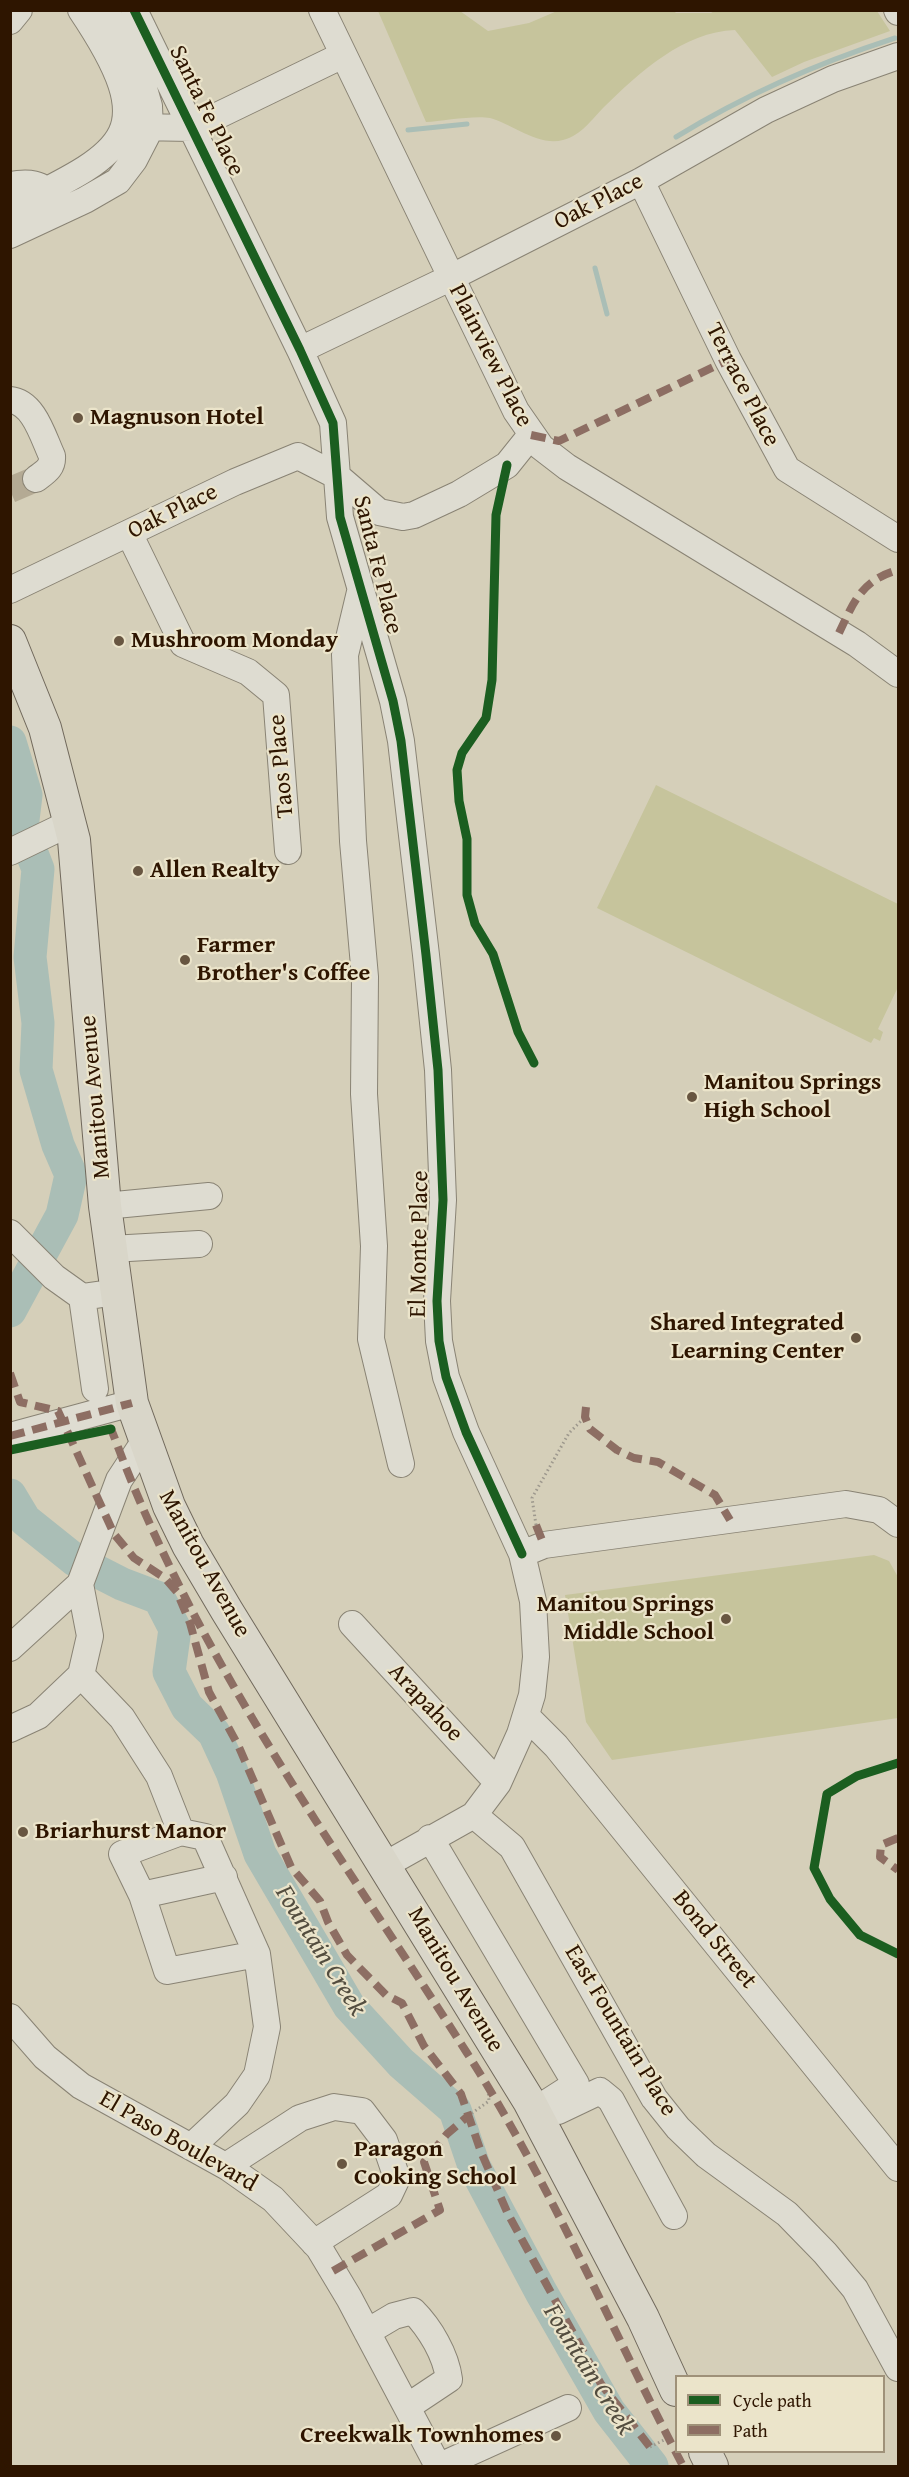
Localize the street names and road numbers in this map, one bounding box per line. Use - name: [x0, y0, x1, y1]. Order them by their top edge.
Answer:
- street label: Santa Fe Place: [162, 41, 250, 181]
- street label: Oak Place: [550, 167, 648, 237]
- street label: Plainview Place: [442, 280, 538, 432]
- street label: Terrace Place: [699, 318, 785, 452]
- street label: Oak Place: [123, 478, 223, 546]
- street label: Santa Fe Place: [346, 493, 408, 637]
- street label: Taos Place: [263, 713, 301, 819]
- street label: Manitou Avenue: [75, 1014, 117, 1180]
- street label: El Monte Place: [404, 1170, 436, 1318]
- street label: Manitou Avenue: [152, 1485, 256, 1643]
- street label: Arapahoe: [381, 1658, 469, 1748]
- street label: Bond Street: [666, 1885, 762, 1995]
- street label: Manitou Avenue: [400, 1902, 510, 2058]
- street label: East Fountain Place: [558, 1940, 682, 2122]
- street label: El Paso Boulevard: [94, 2085, 262, 2199]

